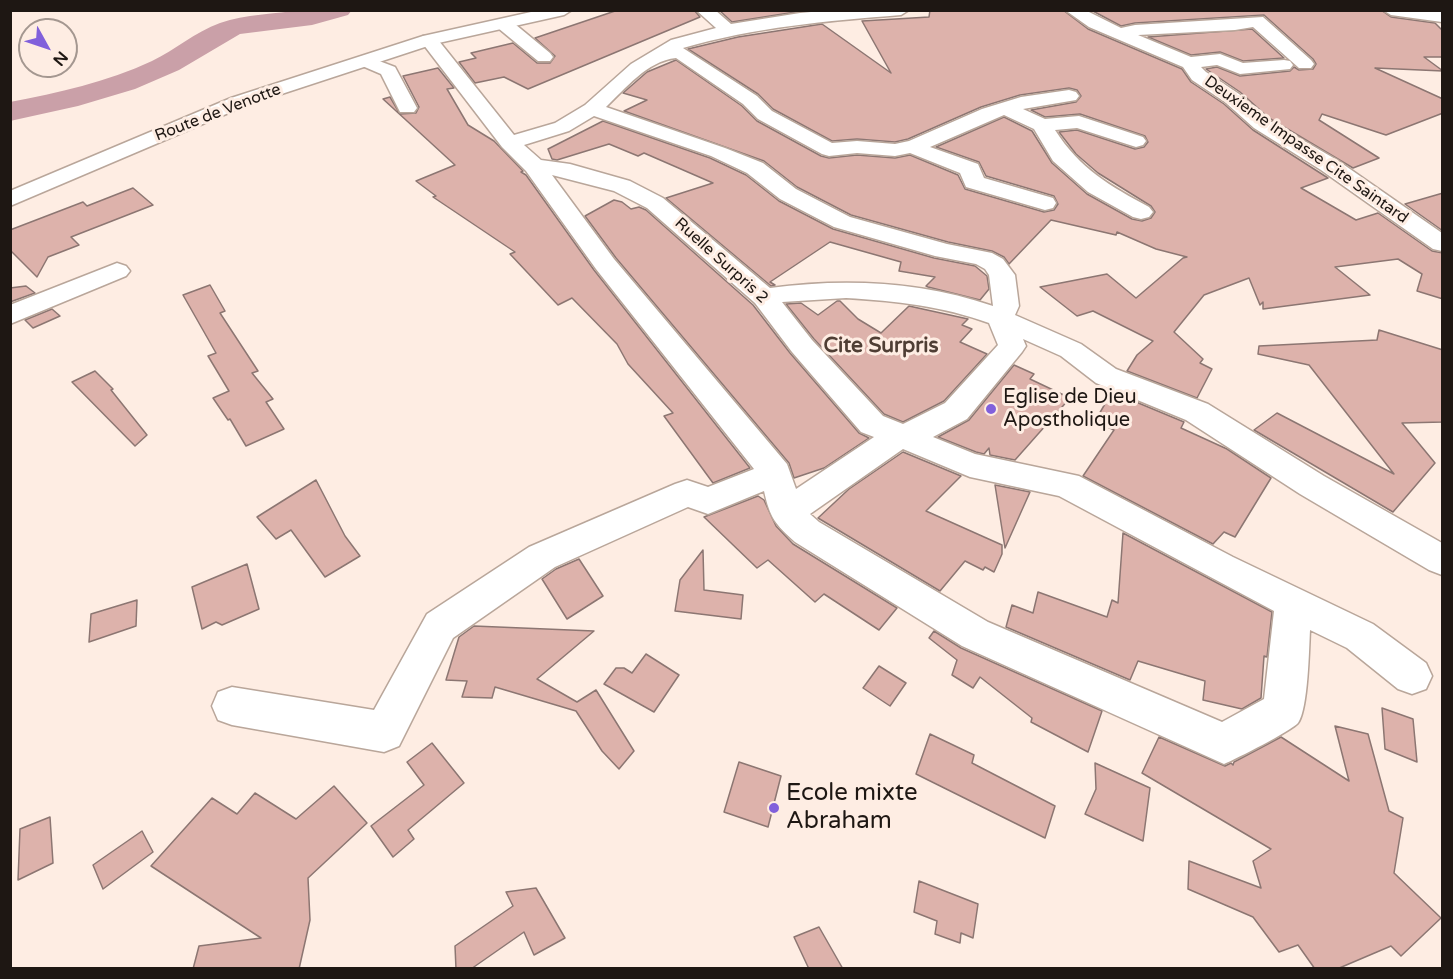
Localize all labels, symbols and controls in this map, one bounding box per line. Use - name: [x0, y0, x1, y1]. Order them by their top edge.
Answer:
- north arrow: [18, 18, 78, 78]
- text: N: [48, 47, 72, 70]
- street label: Deuxieme Impasse Cite Saintard: [1200, 72, 1412, 228]
- street label: Route de Venotte: [152, 80, 284, 146]
- street label: Ruelle Surpris 2: [670, 214, 772, 308]
- district label: Cite Surpris: [823, 333, 939, 359]
- place label: Eglise de Dieu Apostholique: [1003, 386, 1137, 433]
- marker: Eglise de Dieu Apostholique: [984, 402, 998, 416]
- place label: Ecole mixte Abraham: [786, 780, 918, 836]
- marker: Ecole mixte Abraham: [767, 801, 781, 815]

